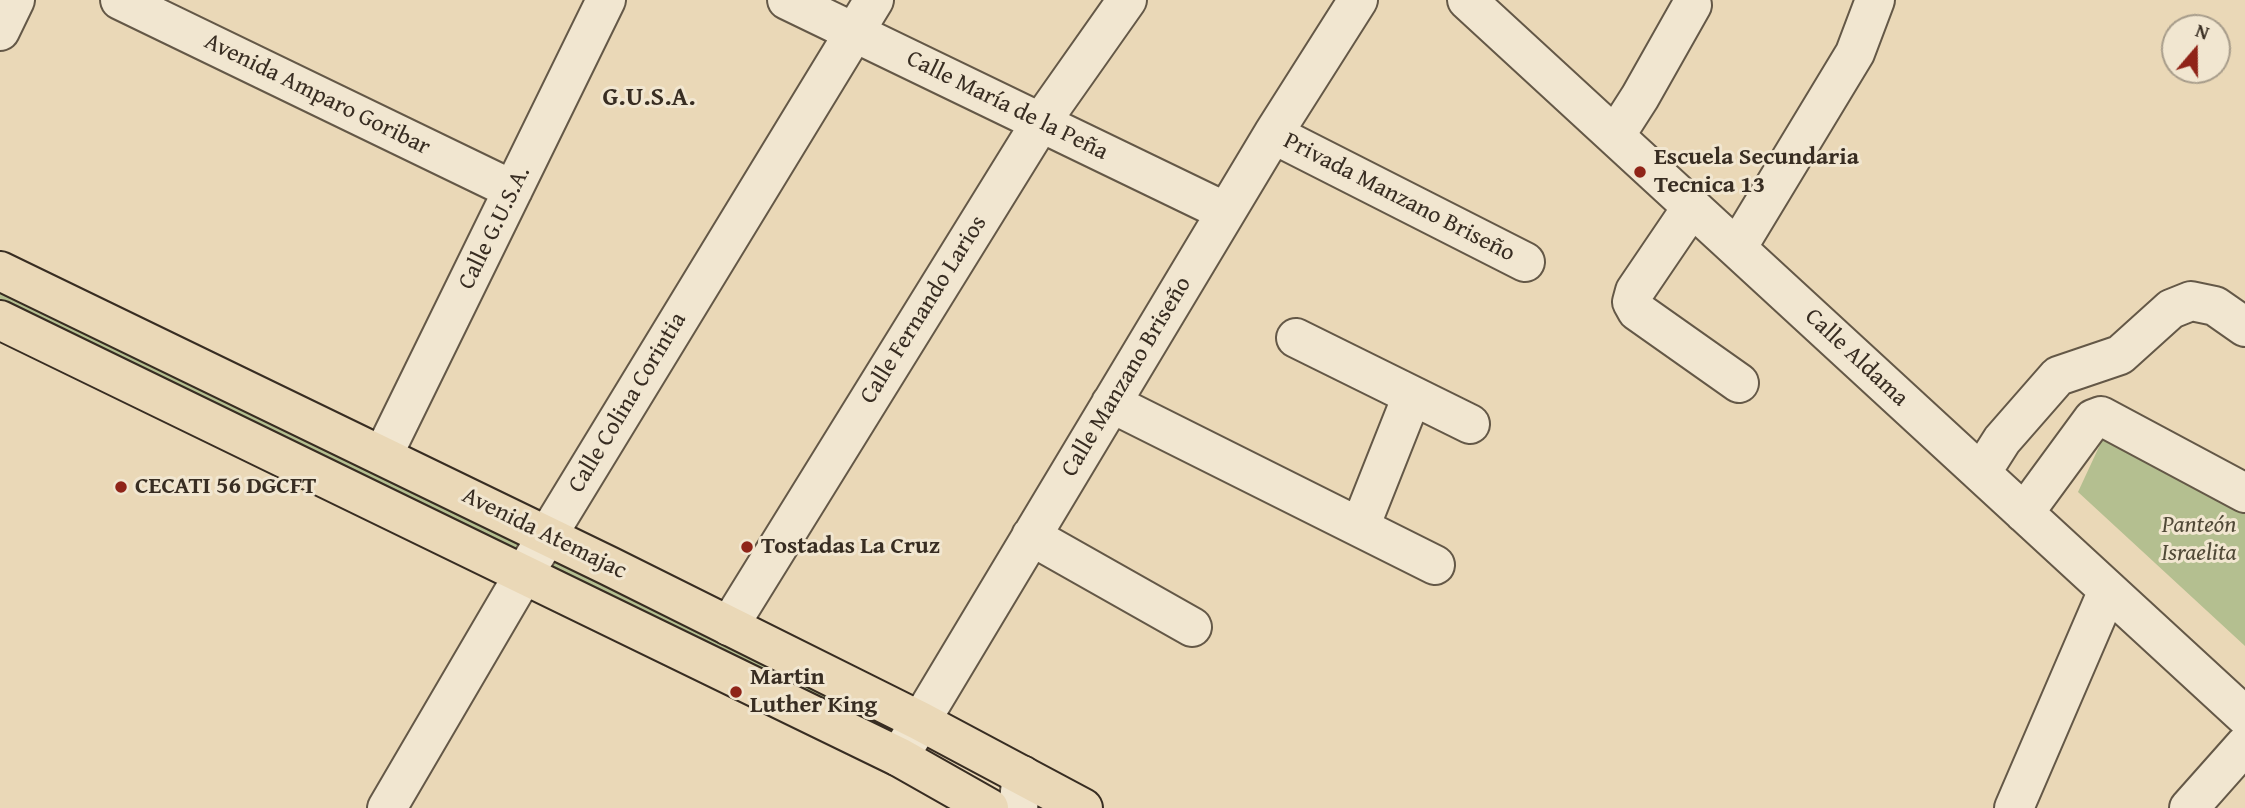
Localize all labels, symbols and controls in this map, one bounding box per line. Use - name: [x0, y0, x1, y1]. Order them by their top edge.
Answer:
- north arrow: [2161, 14, 2231, 84]
- text: N: [2192, 16, 2213, 46]
- street label: Avenida Amparo Goribar: [199, 28, 435, 162]
- street label: Calle María de la Peña: [902, 45, 1112, 167]
- district label: G.U.S.A.: [603, 82, 695, 114]
- street label: Privada Manzano Briseño: [1278, 127, 1520, 269]
- place label: Escuela Secundaria Tecnica 13: [1654, 144, 1859, 200]
- street label: Calle G.U.S.A.: [453, 161, 537, 295]
- marker: Escuela Secundaria Tecnica 13: [1632, 164, 1648, 180]
- street label: Calle Fernando Larios: [854, 211, 994, 409]
- street label: Calle Manzano Briseño: [1056, 272, 1198, 482]
- street label: Calle Aldama: [1798, 303, 1914, 413]
- street label: Calle Colina Corintia: [563, 308, 693, 498]
- place label: CECATI 56 DGCFT: [135, 473, 316, 501]
- marker: CECATI 56 DGCFT: [113, 479, 129, 495]
- street label: Avenida Atemajac: [457, 482, 631, 586]
- park label: Panteón Israelita: [2161, 512, 2237, 568]
- place label: Tostadas La Cruz: [761, 533, 940, 561]
- marker: Tostadas La Cruz: [739, 539, 755, 555]
- place label: Martin Luther King: [750, 664, 877, 720]
- marker: Martin Luther King: [728, 684, 744, 700]

